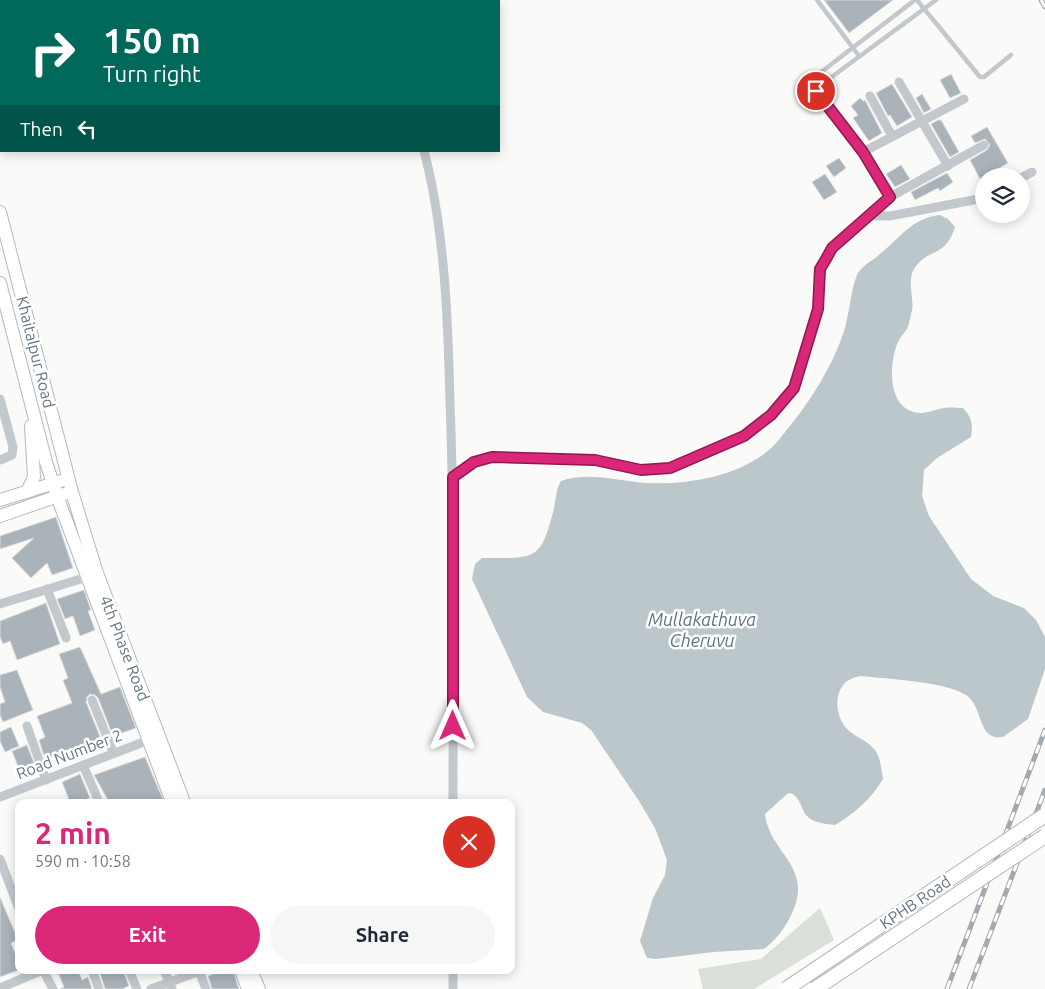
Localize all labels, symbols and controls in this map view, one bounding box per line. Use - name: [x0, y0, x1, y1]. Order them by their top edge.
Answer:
- icon: right: [20, 20, 85, 85]
- text: 150 m: [103, 20, 201, 60]
- text: Turn right: [103, 61, 201, 86]
- pin: [795, 70, 837, 112]
- icon: arrive: [802, 77, 830, 105]
- icon: left: [73, 115, 101, 143]
- text: Then: [20, 118, 63, 140]
- map controls: [975, 168, 1030, 223]
- button: layers: [975, 168, 1030, 223]
- street label: Khaitalpur Road: [13, 294, 59, 410]
- street label: 4th Phase Road: [97, 593, 153, 703]
- water label: Mullakathuva Cheruvu: [648, 609, 756, 650]
- position arrow: [426, 699, 478, 751]
- street label: Road Number 2: [14, 726, 124, 782]
- text: 2 min: [35, 816, 111, 850]
- button: close: [443, 816, 495, 868]
- text: 590 m · 10:58: [35, 852, 131, 870]
- street label: KPHB Road: [876, 872, 954, 932]
- button: Exit: [35, 906, 260, 964]
- button: Share: [270, 906, 495, 964]

